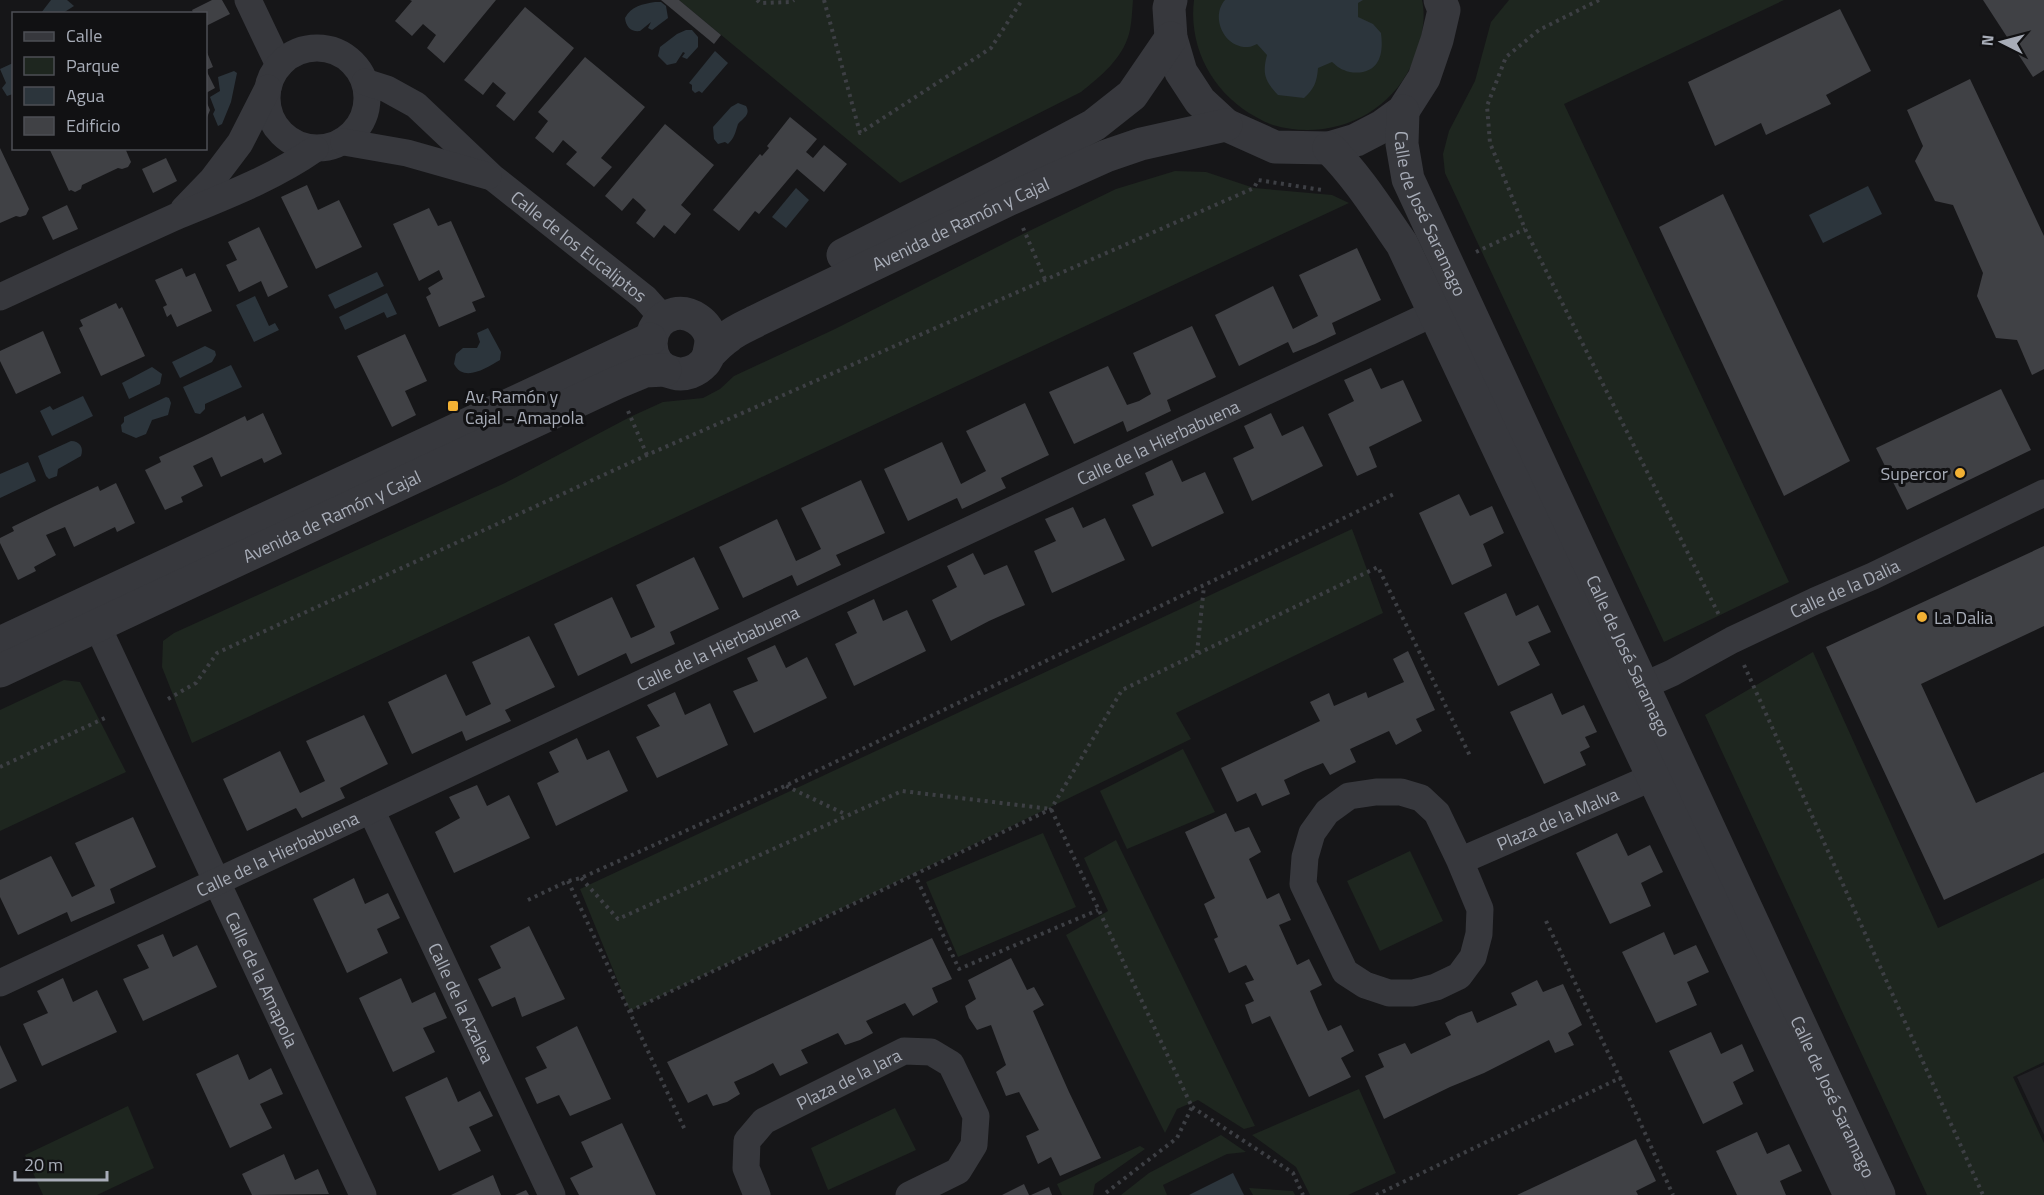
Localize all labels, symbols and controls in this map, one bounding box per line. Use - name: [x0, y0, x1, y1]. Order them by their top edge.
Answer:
- legend: [12, 12, 207, 150]
- north arrow: [1972, 12, 2032, 72]
- text: Calle: [66, 22, 102, 49]
- text: N: [1975, 34, 2000, 47]
- text: Parque: [66, 52, 120, 79]
- text: Agua: [66, 82, 104, 109]
- text: Edificio: [66, 112, 120, 139]
- street label: Calle de José Saramago: [1388, 131, 1474, 300]
- street label: Avenida de Ramón y Cajal: [867, 170, 1054, 277]
- street label: Calle de los Eucaliptos: [505, 184, 653, 308]
- place label: Av. Ramón y Cajal - Amapola: [465, 383, 584, 431]
- street label: Calle de la Hierbabuena: [1072, 392, 1244, 492]
- marker: Av. Ramón y Cajal - Amapola: [446, 399, 460, 413]
- place label: Supercor: [1881, 460, 1948, 487]
- street label: Avenida de Ramón y Cajal: [238, 463, 425, 569]
- marker: Supercor: [1953, 466, 1967, 480]
- street label: Calle de la Dalia: [1785, 552, 1904, 625]
- street label: Calle de José Saramago: [1580, 570, 1678, 741]
- street label: Calle de la Hierbabuena: [632, 598, 803, 697]
- place label: La Dalia: [1934, 604, 1993, 631]
- marker: La Dalia: [1915, 610, 1929, 624]
- street label: Plaza de la Malva: [1492, 780, 1623, 857]
- street label: Calle de la Hierbabuena: [191, 804, 363, 903]
- street label: Calle de la Amapola: [219, 907, 306, 1052]
- street label: Calle de la Azalea: [422, 938, 502, 1067]
- street label: Calle de José Saramago: [1784, 1011, 1883, 1182]
- street label: Plaza de la Jara: [791, 1041, 906, 1116]
- scale bar: [15, 1144, 106, 1182]
- text: 20 m: [24, 1151, 63, 1178]

